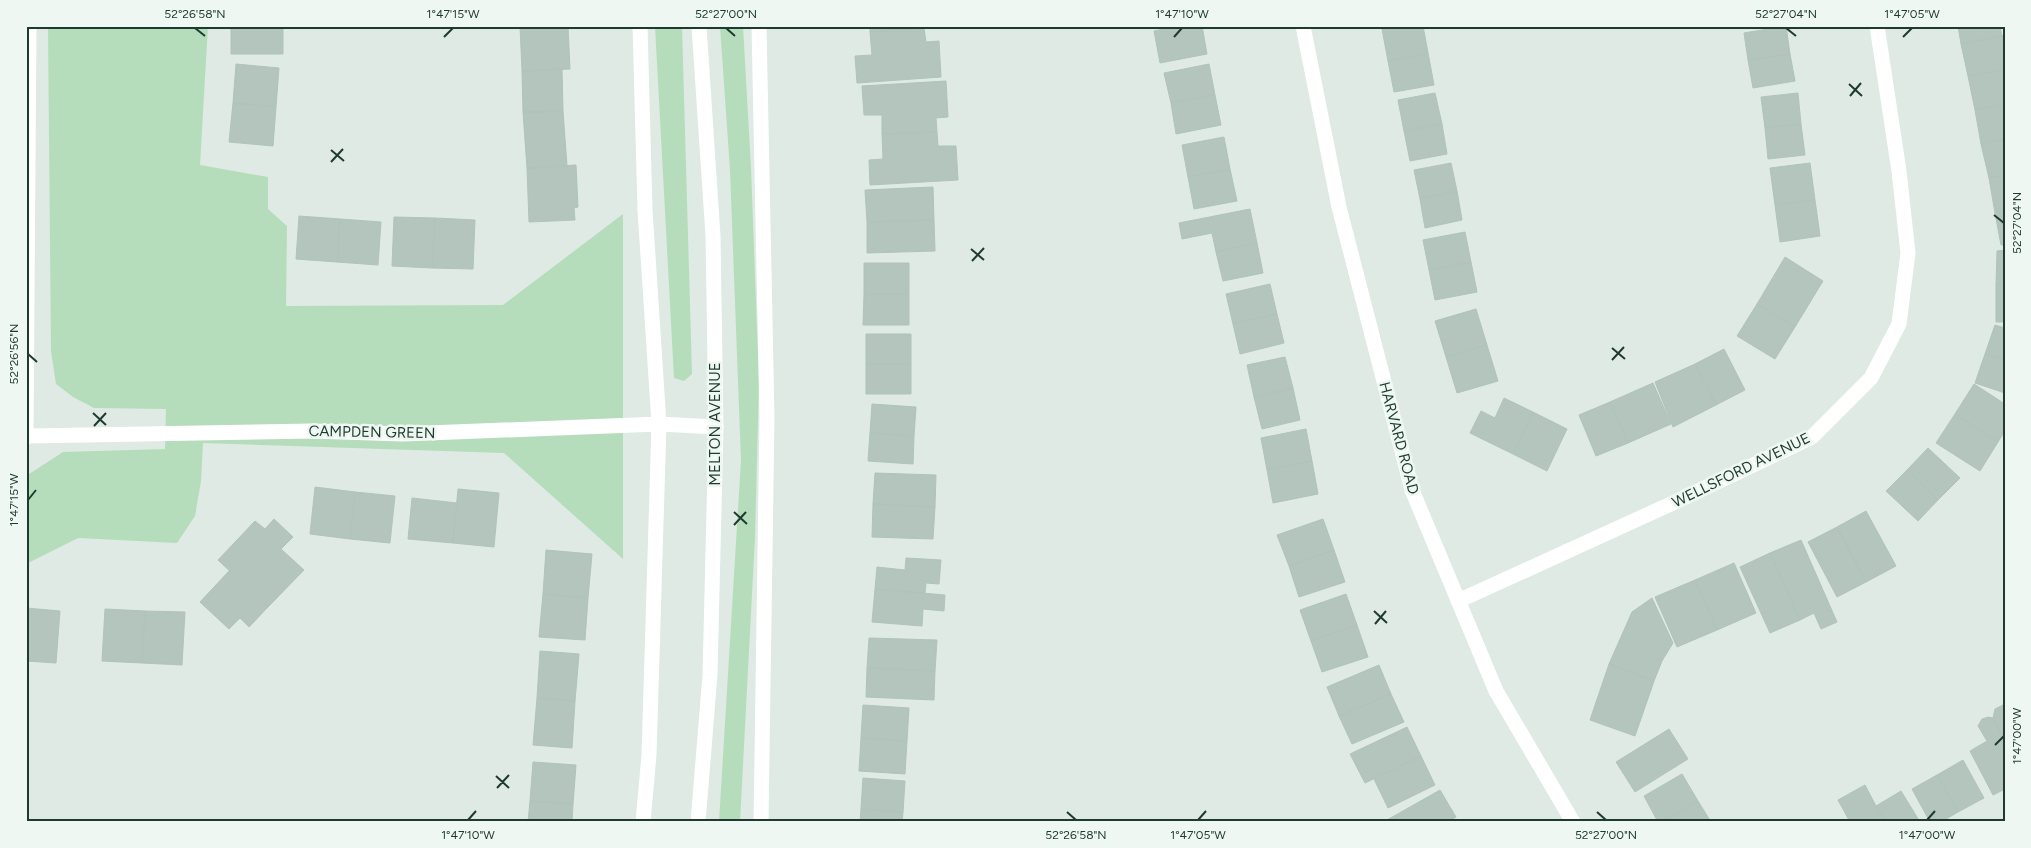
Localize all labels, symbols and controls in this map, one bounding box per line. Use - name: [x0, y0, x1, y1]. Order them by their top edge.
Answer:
- text: 52°26'58"N: [164, 7, 226, 21]
- text: 1°47'15"W: [427, 7, 480, 21]
- text: 52°27'00"N: [695, 7, 757, 21]
- text: 1°47'10"W: [1155, 7, 1209, 21]
- text: 52°27'04"N: [1755, 7, 1817, 21]
- text: 1°47'05"W: [1884, 7, 1940, 21]
- text: 52°27'04"N: [2010, 192, 2024, 254]
- text: 52°26'56"N: [7, 324, 21, 384]
- street label: MELTON AVENUE: [706, 362, 724, 486]
- street label: HARVARD ROAD: [1375, 380, 1423, 496]
- street label: CAMPDEN GREEN: [308, 422, 436, 442]
- street label: WELLSFORD AVENUE: [1669, 429, 1813, 511]
- text: 1°47'15"W: [7, 473, 21, 526]
- text: 1°47'00"W: [2010, 707, 2024, 764]
- text: 1°47'10"W: [441, 828, 495, 842]
- text: 52°26'58"N: [1045, 828, 1107, 842]
- text: 1°47'05"W: [1170, 828, 1226, 842]
- text: 52°27'00"N: [1575, 828, 1637, 842]
- text: 1°47'00"W: [1899, 828, 1956, 842]

